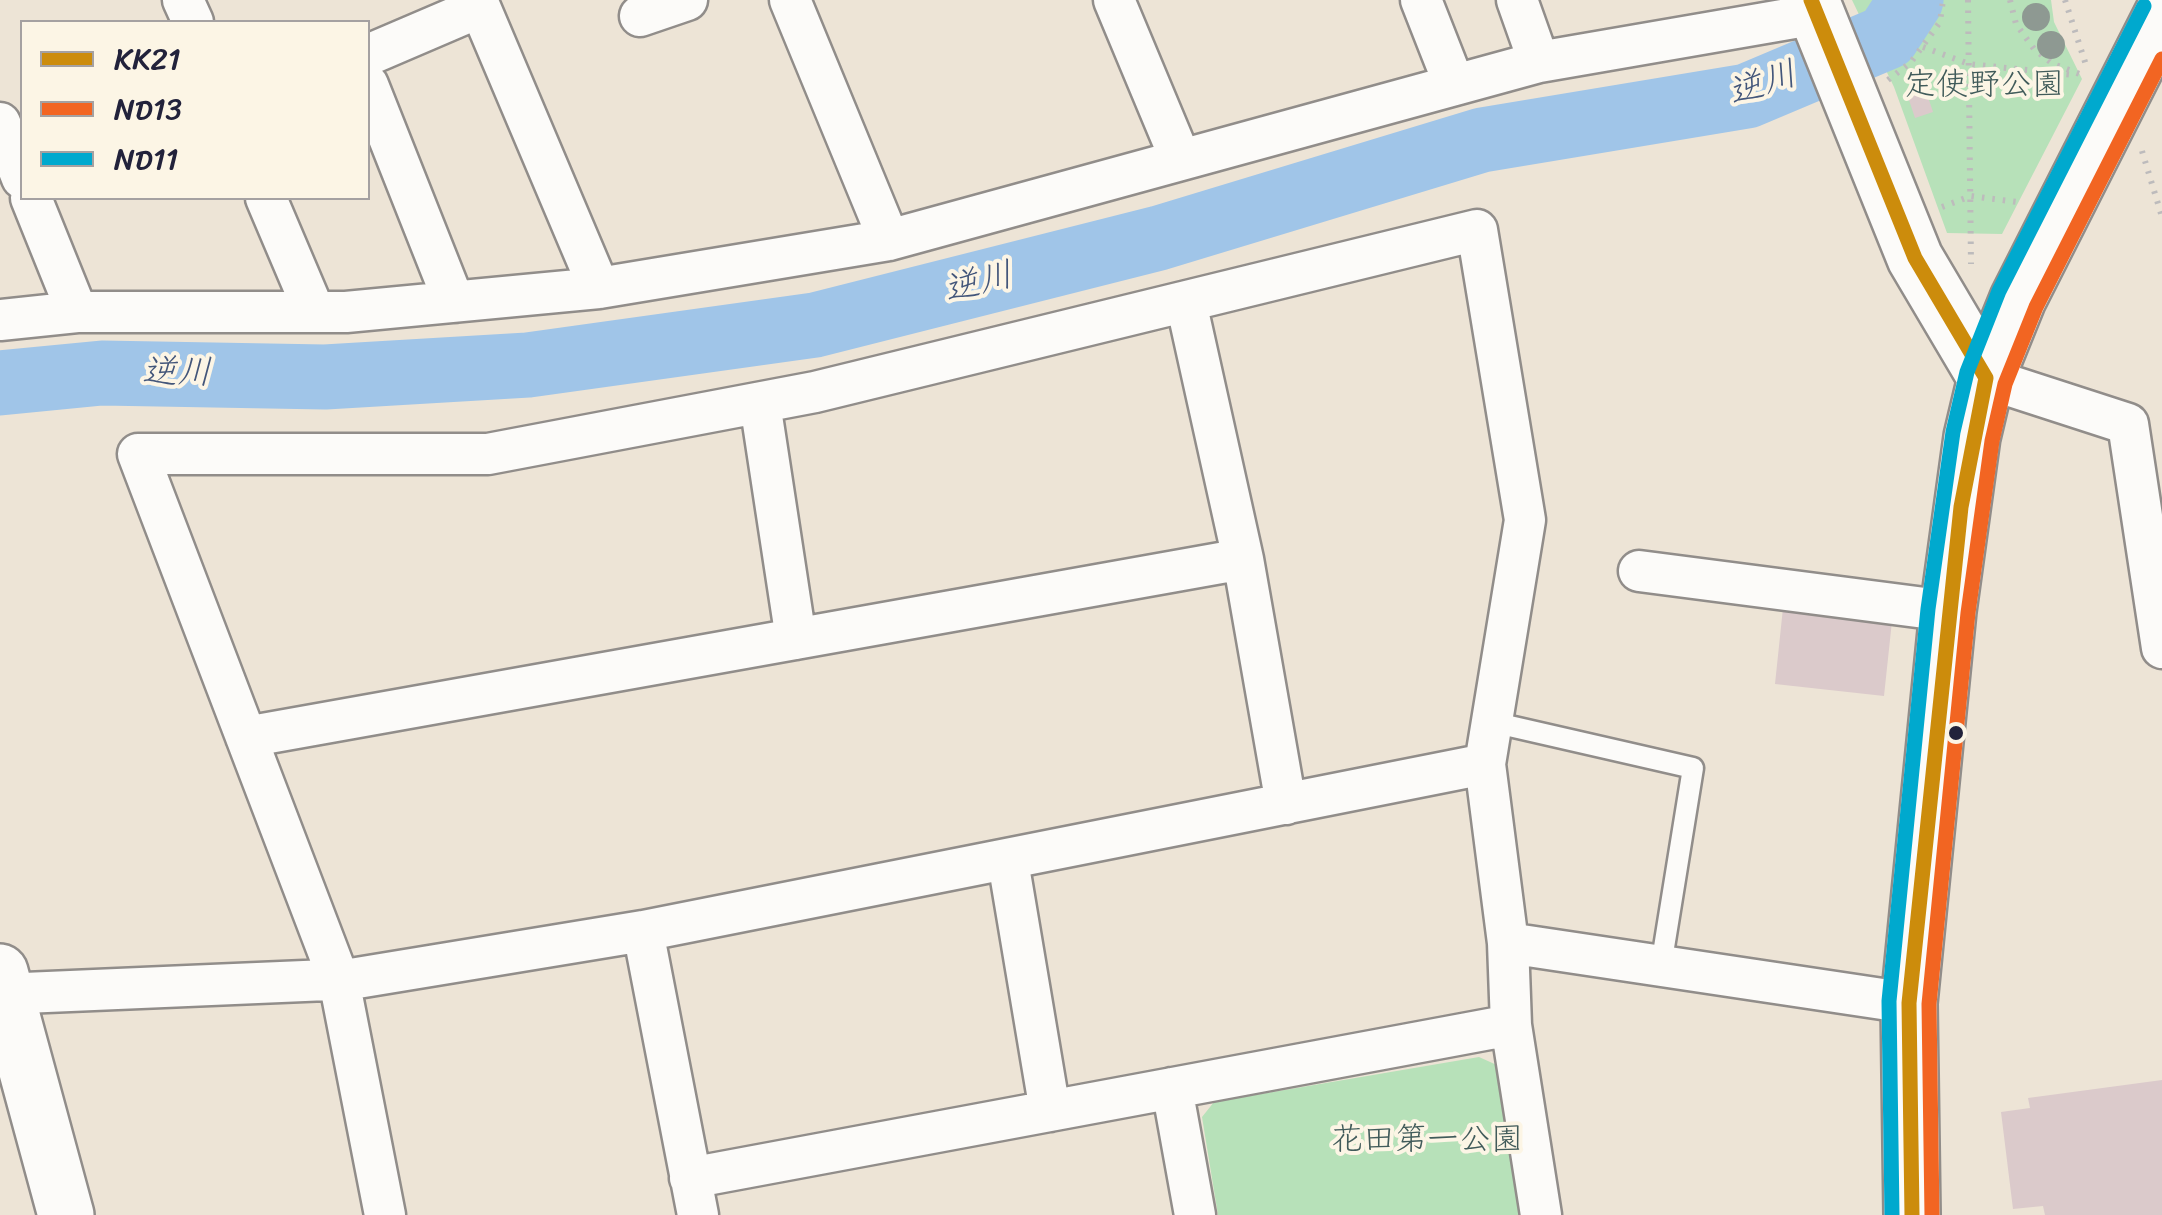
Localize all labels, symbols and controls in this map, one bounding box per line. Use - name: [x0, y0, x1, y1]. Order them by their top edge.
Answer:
- legend: [20, 20, 370, 200]
- text: KK21: [114, 32, 181, 86]
- water label: 逆川: [1723, 54, 1803, 116]
- park label: 定使野公園: [1904, 67, 2064, 105]
- text: ND13: [114, 82, 182, 136]
- text: ND11: [114, 132, 178, 186]
- water label: 逆川: [940, 255, 1018, 313]
- water label: 逆川: [142, 352, 212, 396]
- unlabelled marker: [1946, 723, 1966, 743]
- park label: 花田第一公園: [1331, 1122, 1523, 1160]

